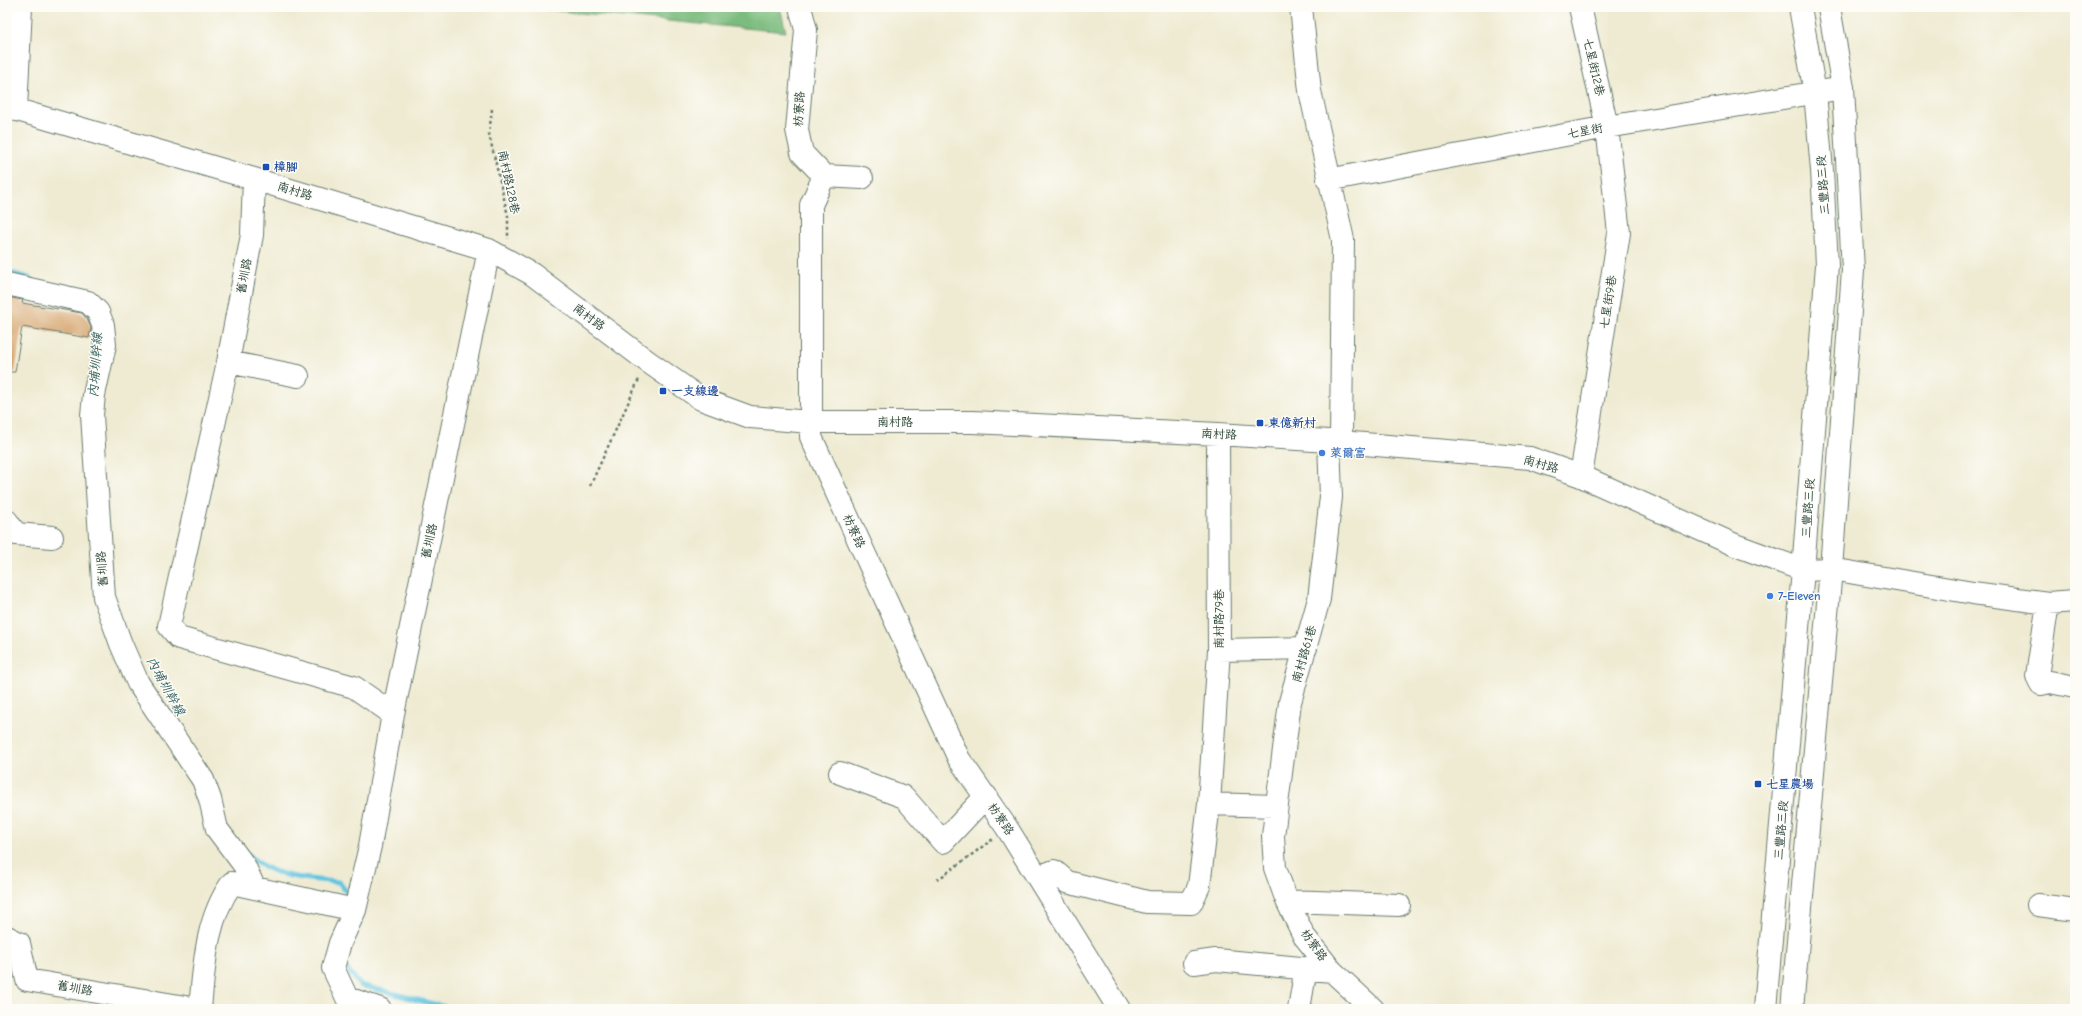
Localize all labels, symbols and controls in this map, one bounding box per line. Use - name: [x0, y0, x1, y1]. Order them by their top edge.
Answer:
- street label: 七星街12巷: [1581, 37, 1607, 97]
- street label: 枋寮路: [791, 91, 807, 127]
- street label: 七星街: [1566, 121, 1604, 141]
- street label: 南村路128巷: [495, 149, 523, 215]
- street label: 三豐路三段: [1814, 155, 1832, 215]
- place label: 樟腳: [274, 160, 298, 174]
- marker: 樟腳: [261, 162, 271, 172]
- street label: 南村路: [276, 179, 314, 203]
- street label: 舊圳路: [234, 257, 254, 295]
- street label: 七星街9巷: [1597, 274, 1619, 330]
- street label: 南村路: [570, 301, 608, 333]
- water label: 內埔圳幹線: [85, 331, 105, 398]
- place label: 一支線邊: [671, 384, 719, 398]
- marker: 一支線邊: [658, 386, 668, 396]
- street label: 南村路: [877, 415, 913, 429]
- place label: 東億新村: [1268, 416, 1316, 430]
- marker: 東億新村: [1255, 418, 1265, 428]
- street label: 南村路: [1201, 426, 1237, 442]
- place label: 萊爾富: [1330, 446, 1366, 460]
- marker: 萊爾富: [1317, 448, 1327, 458]
- street label: 南村路: [1522, 452, 1560, 476]
- street label: 三豐路三段: [1799, 478, 1817, 538]
- street label: 枋寮路: [840, 512, 868, 550]
- street label: 舊圳路: [418, 522, 440, 560]
- street label: 舊圳路: [94, 551, 110, 587]
- street label: 南村路79巷: [1212, 589, 1226, 649]
- place label: 7-Eleven: [1778, 589, 1821, 603]
- marker: 7-Eleven: [1765, 591, 1775, 601]
- street label: 南村路61巷: [1289, 624, 1319, 684]
- water label: 內埔圳幹線: [144, 654, 189, 719]
- place label: 七星農場: [1766, 777, 1814, 791]
- marker: 七星農場: [1753, 779, 1763, 789]
- street label: 三豐路三段: [1771, 799, 1791, 861]
- street label: 枋寮路: [985, 800, 1017, 838]
- street label: 枋寮路: [1298, 926, 1330, 964]
- street label: 舊圳路: [56, 978, 94, 998]

